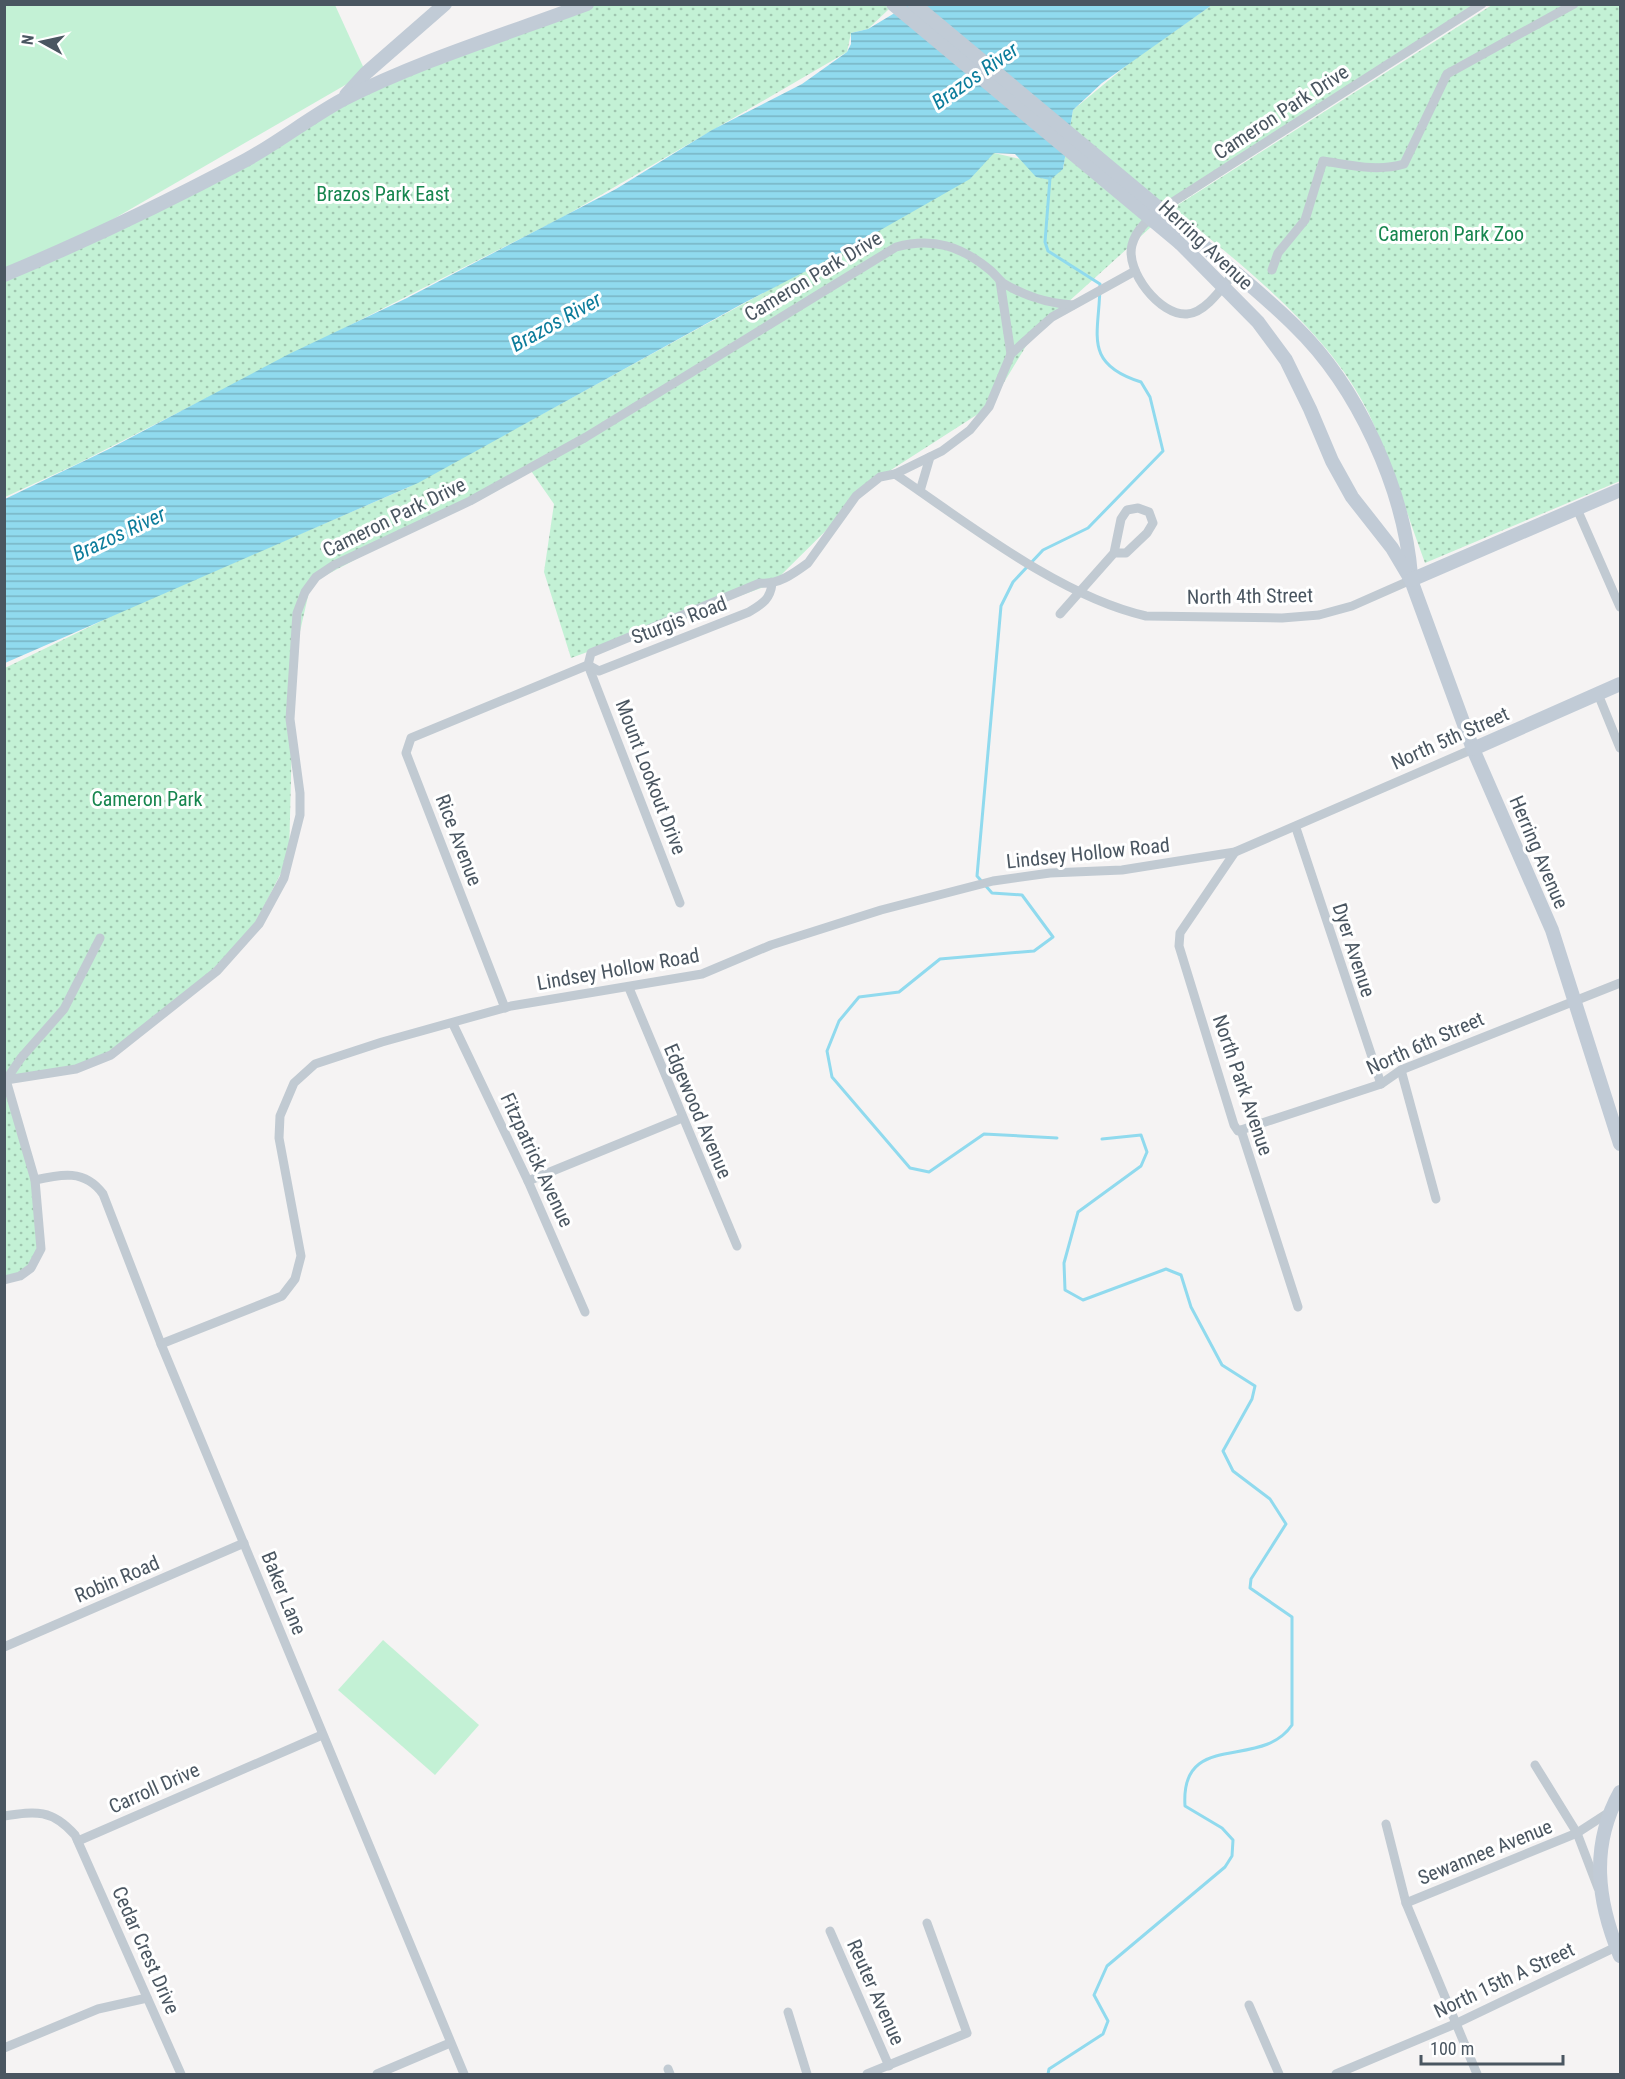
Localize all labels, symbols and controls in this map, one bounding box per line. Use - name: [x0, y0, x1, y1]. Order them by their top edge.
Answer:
- north arrow: [12, 12, 72, 72]
- text: N: [18, 34, 38, 46]
- water label: Brazos River: [927, 37, 1023, 114]
- street label: Cameron Park Drive: [1209, 60, 1353, 164]
- park label: Brazos Park East: [316, 182, 450, 206]
- street label: Herring Avenue: [1154, 195, 1258, 295]
- park label: Cameron Park Zoo: [1378, 222, 1524, 246]
- street label: Cameron Park Drive: [740, 226, 886, 326]
- water label: Brazos River: [507, 287, 606, 357]
- street label: Cameron Park Drive: [319, 472, 469, 562]
- water label: Brazos River: [69, 502, 170, 566]
- street label: North 4th Street: [1187, 583, 1313, 609]
- street label: Sturgis Road: [628, 591, 730, 649]
- street label: Mount Lookout Drive: [610, 696, 692, 858]
- street label: North 5th Street: [1388, 701, 1513, 775]
- park label: Cameron Park: [91, 787, 203, 811]
- street label: Rice Avenue: [431, 791, 487, 889]
- street label: Herring Avenue: [1504, 792, 1574, 912]
- street label: Lindsey Hollow Road: [1005, 832, 1171, 874]
- street label: Dyer Avenue: [1328, 900, 1380, 1000]
- street label: Lindsey Hollow Road: [535, 943, 701, 995]
- street label: North 6th Street: [1363, 1006, 1488, 1080]
- street label: North Park Avenue: [1208, 1012, 1278, 1158]
- street label: Edgewood Avenue: [659, 1040, 737, 1182]
- street label: Fitzpatrick Avenue: [495, 1089, 579, 1231]
- street label: Baker Lane: [256, 1548, 312, 1638]
- street label: Robin Road: [71, 1550, 163, 1608]
- street label: Carroll Drive: [105, 1757, 203, 1819]
- street label: Sewannee Avenue: [1414, 1814, 1556, 1890]
- street label: Cedar Crest Drive: [107, 1883, 185, 2017]
- street label: Reuter Avenue: [842, 1935, 910, 2049]
- street label: North 15th A Street: [1430, 1937, 1578, 2023]
- scale bar: [1421, 2028, 1564, 2066]
- text: 100 m: [1430, 2038, 1474, 2059]

